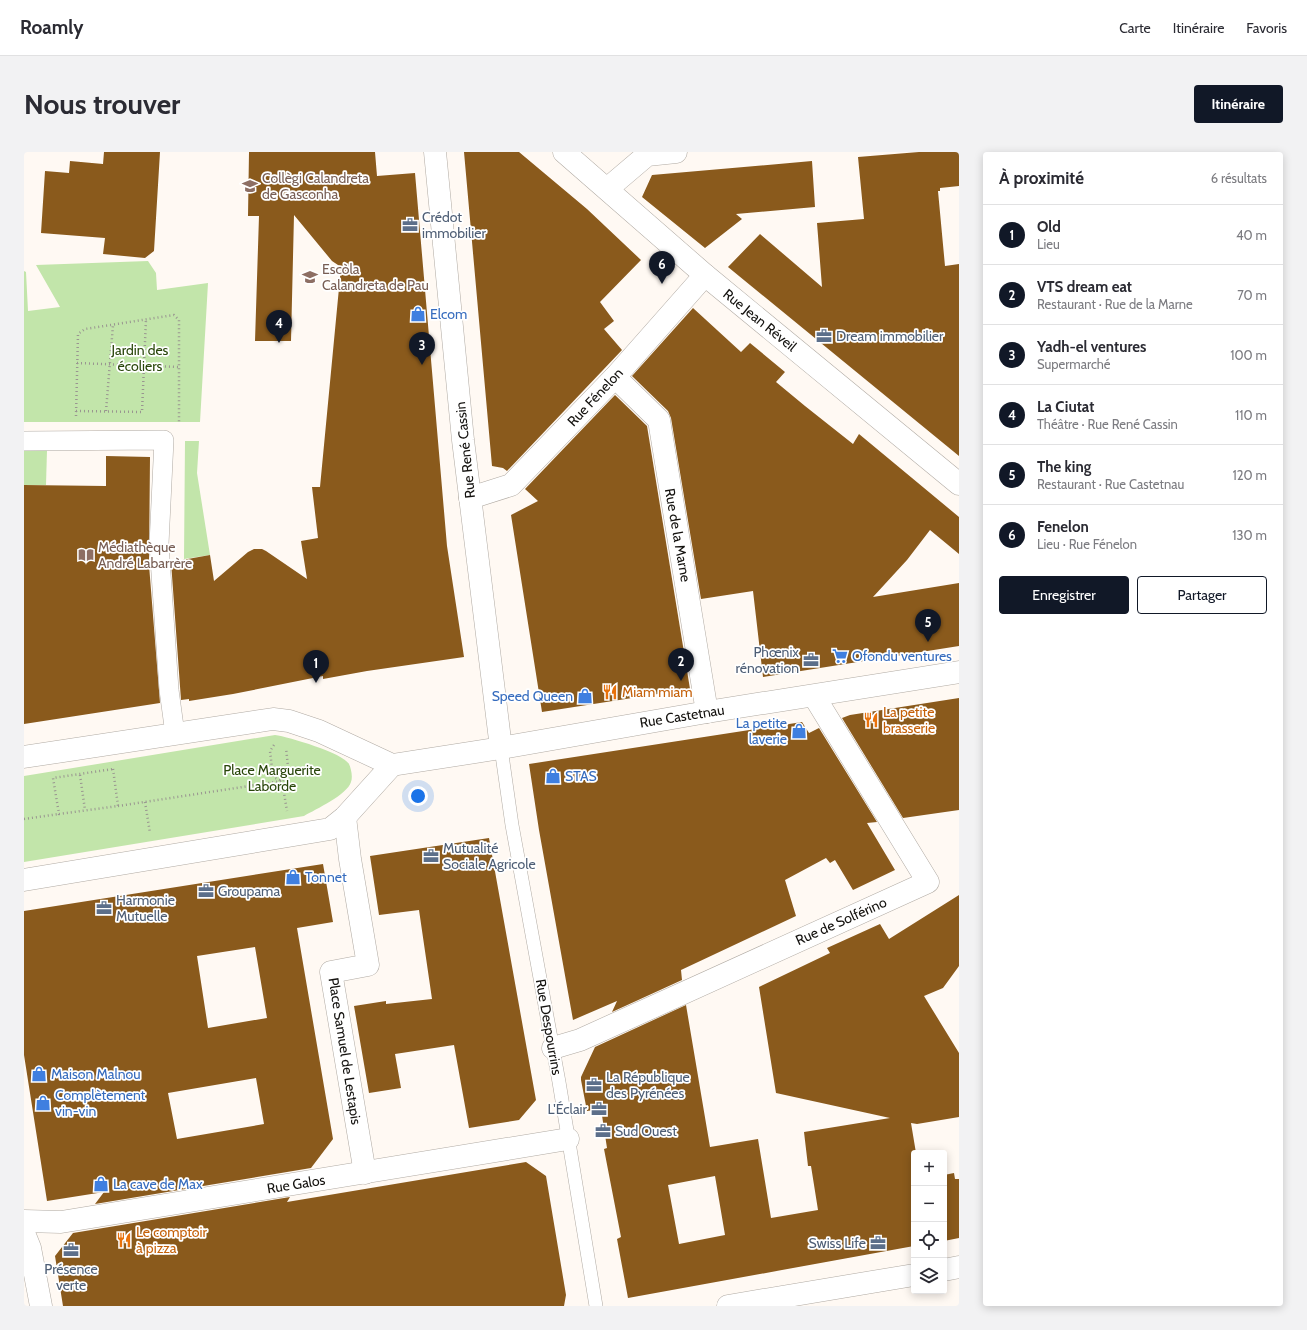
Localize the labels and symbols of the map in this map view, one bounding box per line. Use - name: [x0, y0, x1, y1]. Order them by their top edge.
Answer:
- place label: Collègi Calandreta de Gasconha: [262, 169, 369, 203]
- school or university icon: Collègi Calandreta de Gasconha: [241, 177, 259, 195]
- place label: Crédot immobilier: [422, 208, 486, 242]
- office icon: Crédot immobilier: [401, 216, 419, 234]
- pin: 6: [649, 251, 675, 284]
- place label: Escòla Calandreta de Pau: [322, 260, 429, 294]
- school or university icon: Escòla Calandreta de Pau: [301, 268, 319, 286]
- street label: Rue Jean Réveil: [719, 285, 801, 356]
- shop icon: Elcom: [409, 305, 427, 323]
- place label: Elcom: [430, 305, 467, 323]
- pin: 4: [266, 310, 292, 343]
- office icon: Dream immobilier: [815, 327, 833, 345]
- place label: Dream immobilier: [836, 327, 944, 345]
- pin: 3: [409, 332, 435, 365]
- park label: Jardin des écoliers: [111, 341, 169, 375]
- street label: Rue Fénelon: [563, 364, 627, 430]
- street label: Rue René Cassin: [451, 401, 479, 499]
- street label: Rue de la Marne: [661, 487, 695, 583]
- place label: Médiathèque André Labarrère: [98, 538, 192, 572]
- library icon: Médiathèque André Labarrère: [77, 546, 95, 564]
- pin: 5: [915, 609, 941, 642]
- place label: Phœnix rénovation: [736, 643, 799, 677]
- supermarket icon: Ofondu ventures: [831, 647, 849, 665]
- place label: Ofondu ventures: [852, 647, 952, 665]
- pin: 2: [668, 648, 694, 681]
- pin: 1: [303, 650, 329, 683]
- office icon: Phœnix rénovation: [802, 651, 820, 669]
- restaurant icon: Miam miam: [601, 683, 619, 701]
- place label: Miam miam: [622, 683, 693, 701]
- place label: Speed Queen: [492, 687, 573, 705]
- shop icon: Speed Queen: [576, 687, 594, 705]
- street label: Rue Castetnau: [638, 700, 726, 732]
- place label: La petite brasserie: [883, 703, 935, 737]
- restaurant icon: La petite brasserie: [862, 711, 880, 729]
- place label: La petite laverie: [736, 714, 787, 748]
- shop icon: La petite laverie: [790, 722, 808, 740]
- park label: Place Marguerite Laborde: [223, 761, 321, 795]
- shop icon: STAS: [544, 767, 562, 785]
- place label: STAS: [565, 767, 597, 785]
- your location: [408, 786, 428, 806]
- place label: Mutualité Sociale Agricole: [443, 839, 536, 873]
- office icon: Mutualité Sociale Agricole: [422, 847, 440, 865]
- shop icon: Tonnet: [284, 868, 302, 886]
- place label: Tonnet: [305, 868, 347, 886]
- office icon: Groupama: [197, 882, 215, 900]
- place label: Groupama: [218, 882, 280, 900]
- place label: Harmonie Mutuelle: [116, 891, 175, 925]
- street label: Rue de Solférino: [793, 893, 890, 949]
- office icon: Harmonie Mutuelle: [95, 899, 113, 917]
- street label: Place Samuel de Lestapis: [324, 976, 366, 1126]
- street label: Rue Despourrins: [532, 978, 566, 1077]
- shop icon: Maison Malnou: [30, 1065, 48, 1083]
- place label: Maison Malnou: [51, 1065, 141, 1083]
- place label: La République des Pyrénées: [606, 1068, 690, 1102]
- office icon: La République des Pyrénées: [585, 1076, 603, 1094]
- place label: Complètement vin-vin: [55, 1086, 146, 1120]
- shop icon: Complètement vin-vin: [34, 1094, 52, 1112]
- place label: L'Éclair: [548, 1100, 588, 1118]
- office icon: L'Éclair: [590, 1100, 608, 1118]
- office icon: Sud Ouest: [594, 1122, 612, 1140]
- place label: Sud Ouest: [615, 1122, 677, 1140]
- street label: Rue Galos: [266, 1170, 327, 1197]
- shop icon: La cave de Max: [92, 1175, 110, 1193]
- place label: La cave de Max: [113, 1175, 203, 1193]
- place label: Le comptoir à pizza: [136, 1223, 207, 1257]
- restaurant icon: Le comptoir à pizza: [115, 1231, 133, 1249]
- place label: Swiss Life: [808, 1234, 866, 1252]
- office icon: Swiss Life: [869, 1234, 887, 1252]
- office icon: Présence verte: [62, 1241, 80, 1259]
- place label: Présence verte: [44, 1260, 98, 1294]

